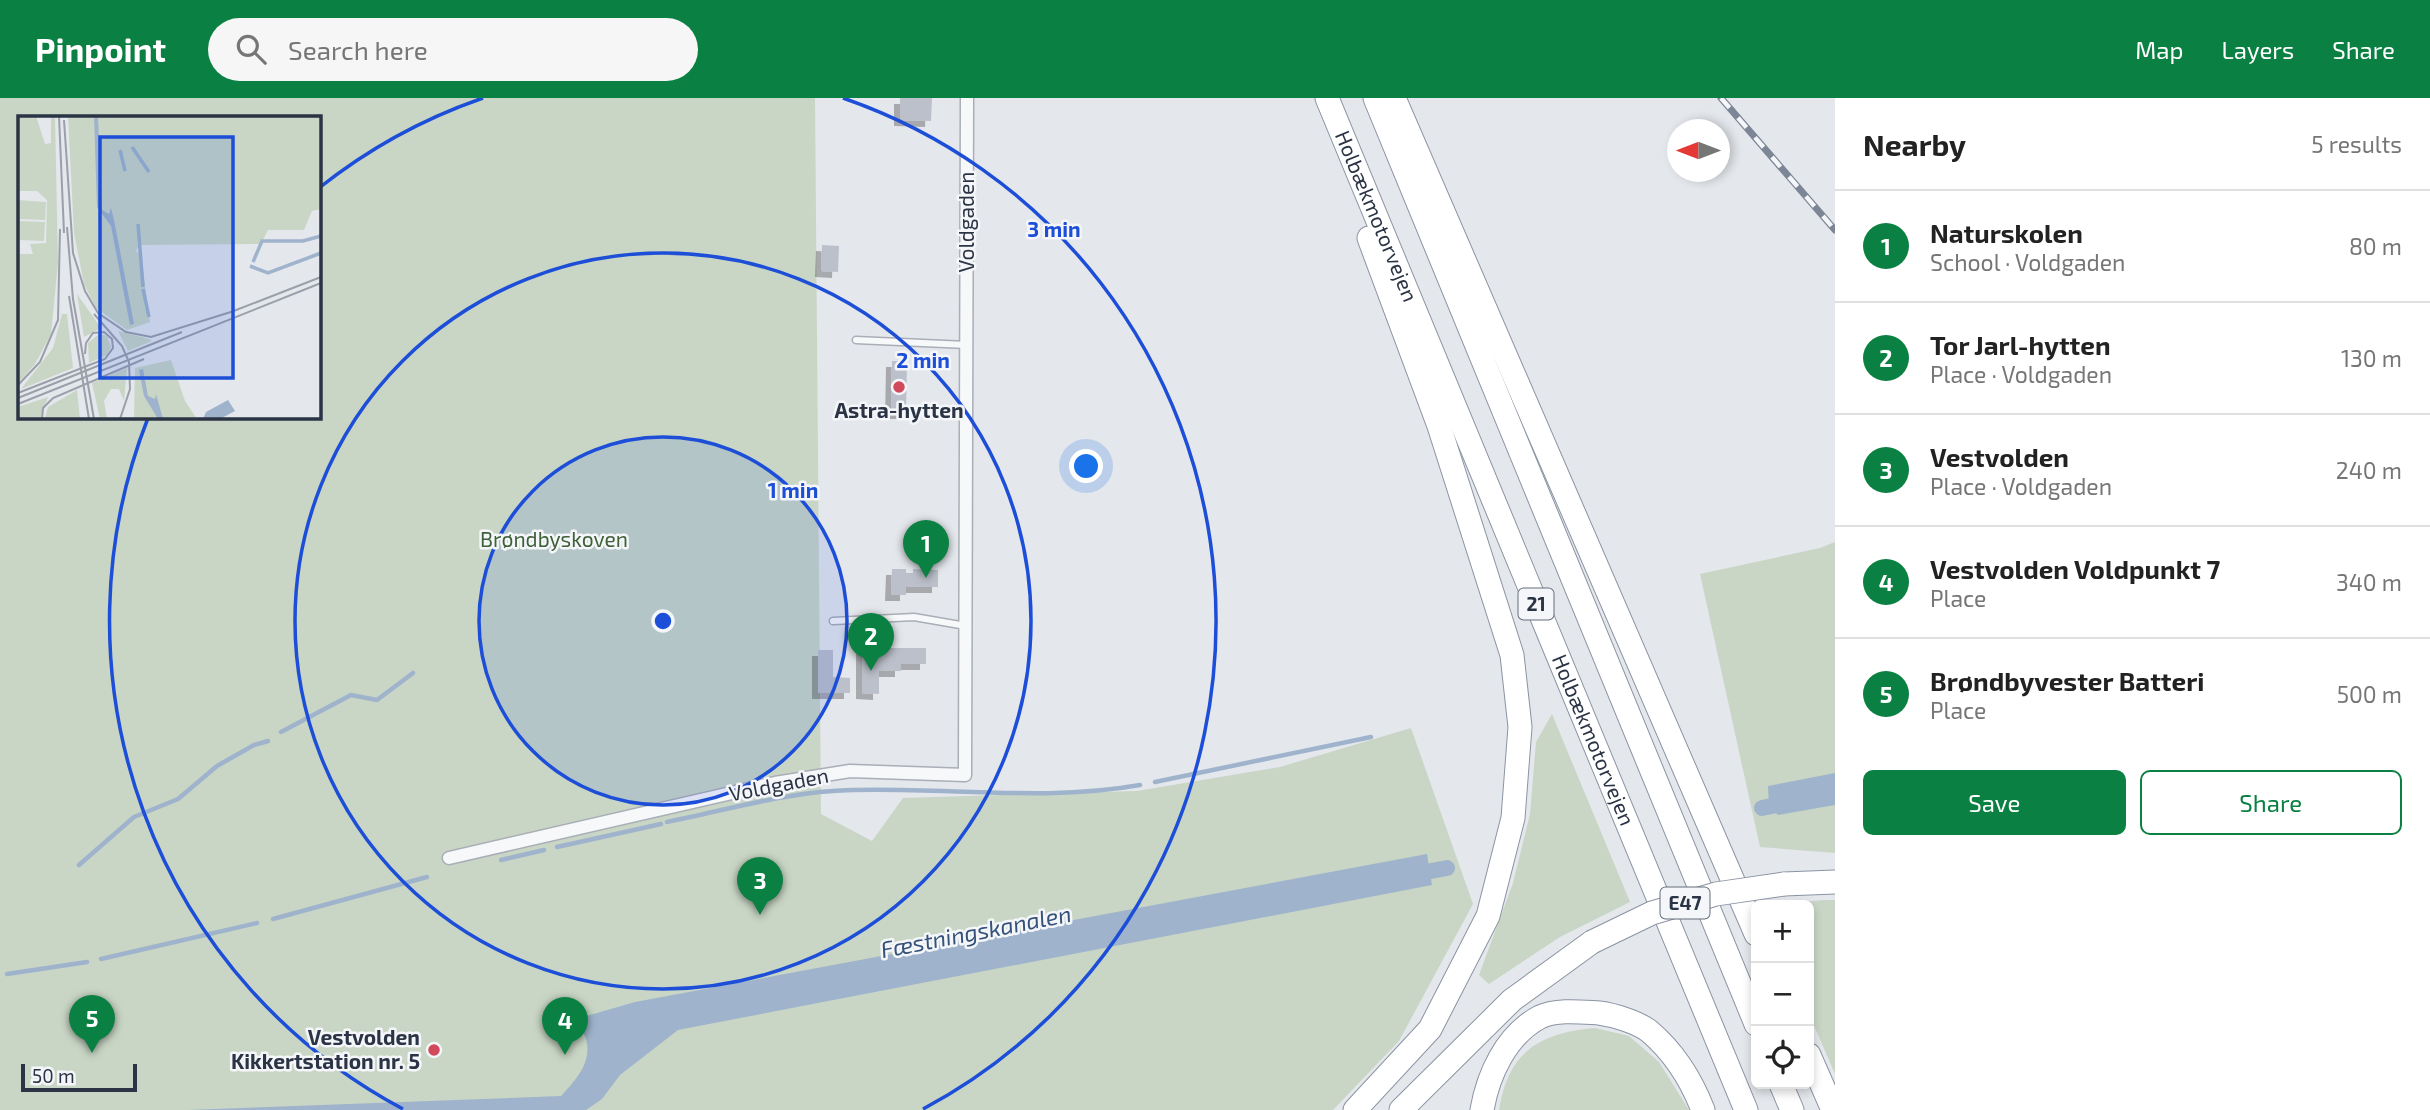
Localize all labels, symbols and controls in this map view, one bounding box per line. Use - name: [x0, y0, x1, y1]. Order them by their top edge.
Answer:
- search box: [208, 18, 698, 81]
- text: Pinpoint: [35, 29, 166, 69]
- icon: search: [232, 30, 270, 68]
- text: Search here: [288, 34, 428, 65]
- text: Map: [2135, 35, 2183, 64]
- text: Layers: [2221, 35, 2294, 64]
- text: Share: [2332, 35, 2395, 64]
- inset map: [18, 116, 320, 418]
- north arrow: [1667, 119, 1730, 182]
- street label: Holbækmotorvejen: [1331, 126, 1424, 305]
- text: Nearby: [1863, 126, 1966, 162]
- text: 5 results: [2311, 130, 2402, 158]
- street label: Voldgaden: [953, 172, 978, 272]
- text: 3 min: [1027, 216, 1081, 241]
- text: Naturskolen: [1930, 217, 2083, 248]
- text: 1: [1881, 232, 1891, 260]
- text: 80 m: [2349, 232, 2402, 260]
- text: School · Voldgaden: [1930, 248, 2125, 276]
- text: Tor Jarl-hytten: [1930, 329, 2111, 360]
- text: 2: [1879, 344, 1893, 372]
- text: 130 m: [2341, 344, 2402, 372]
- text: 2 min: [896, 347, 950, 372]
- text: Place · Voldgaden: [1930, 360, 2112, 388]
- marker: Astra-hytten: [891, 379, 907, 395]
- place label: Astra-hytten: [834, 397, 964, 423]
- text: Vestvolden: [1930, 441, 2069, 472]
- your location: [1069, 449, 1103, 483]
- text: 3: [1879, 456, 1893, 484]
- text: 240 m: [2336, 456, 2402, 484]
- text: Place · Voldgaden: [1930, 472, 2112, 500]
- text: 1 min: [768, 477, 818, 502]
- pin: 1: [903, 520, 949, 578]
- park label: Brøndbyskoven: [480, 526, 628, 551]
- text: Vestvolden Voldpunkt 7: [1930, 553, 2220, 584]
- text: 4: [1879, 568, 1893, 596]
- text: 340 m: [2336, 568, 2402, 596]
- text: Place: [1930, 584, 1986, 612]
- road number: 21: [1518, 589, 1554, 620]
- centre of rings: [651, 609, 675, 633]
- pin: 2: [848, 613, 894, 671]
- street label: Holbækmotorvejen: [1548, 650, 1641, 829]
- text: Brøndbyvester Batteri: [1930, 665, 2204, 696]
- text: 5: [1880, 680, 1892, 708]
- text: 500 m: [2337, 680, 2402, 708]
- text: Place: [1930, 696, 1986, 724]
- street label: Voldgaden: [727, 762, 831, 805]
- button: Save: [1863, 770, 2126, 835]
- button: Share: [2140, 770, 2402, 835]
- pin: 3: [737, 857, 783, 915]
- road number: E47: [1660, 888, 1710, 918]
- water label: Fæstningskanalen: [878, 899, 1073, 963]
- map controls: [1751, 900, 1814, 1089]
- button: +: [1751, 900, 1814, 963]
- button: −: [1751, 963, 1814, 1026]
- pin: 5: [69, 995, 115, 1053]
- pin: 4: [542, 997, 588, 1055]
- place label: Vestvolden Kikkertstation nr. 5: [231, 1024, 420, 1073]
- button: locate: [1751, 1026, 1814, 1089]
- marker: Vestvolden Kikkertstation nr. 5: [426, 1042, 442, 1058]
- scale bar: [21, 1061, 136, 1093]
- text: 50 m: [32, 1064, 75, 1087]

